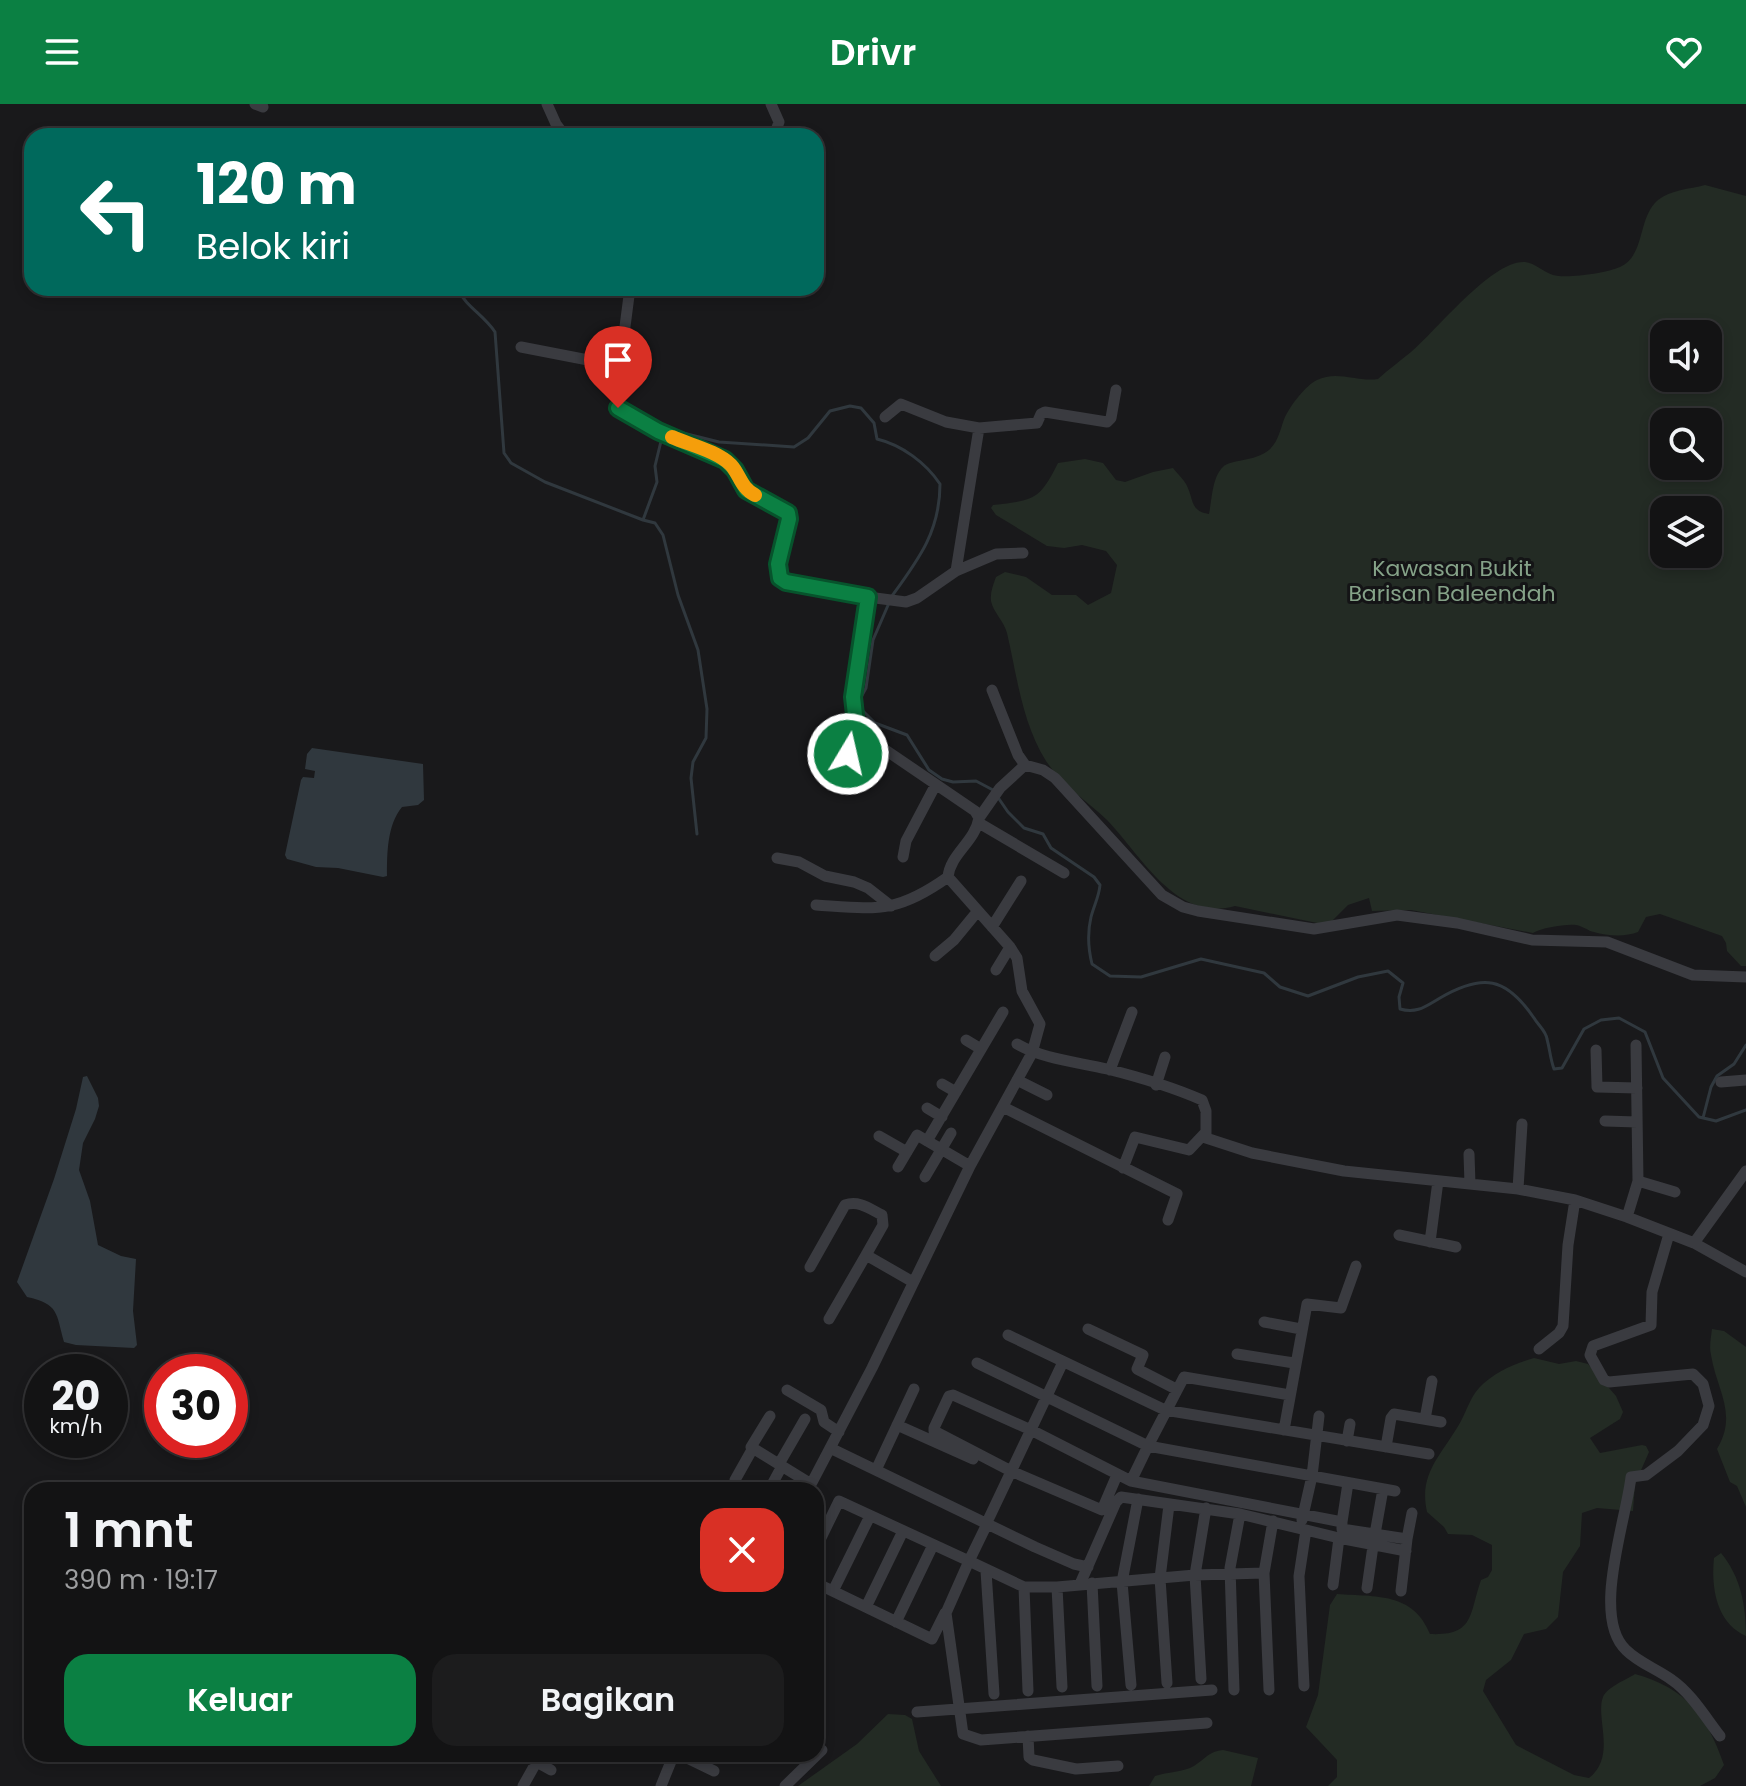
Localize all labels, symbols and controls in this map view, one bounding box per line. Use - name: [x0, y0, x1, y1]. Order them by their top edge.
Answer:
- text: Drivr: [830, 27, 916, 78]
- icon: menu: [40, 30, 84, 74]
- icon: heart: [1662, 30, 1706, 74]
- text: 120 m: [196, 145, 357, 224]
- icon: left: [64, 160, 168, 264]
- text: Belok kiri: [196, 221, 350, 272]
- map controls: [1650, 320, 1722, 568]
- button: sound: [1650, 320, 1722, 392]
- pin: [584, 326, 652, 408]
- icon: arrive: [596, 338, 640, 382]
- button: search: [1650, 408, 1722, 480]
- button: layers: [1650, 496, 1722, 568]
- park label: Kawasan Bukit Barisan Baleendah: [1348, 553, 1556, 609]
- position arrow: [806, 712, 890, 796]
- speed limit sign: 30: [144, 1354, 248, 1458]
- text: 20: [52, 1368, 100, 1424]
- text: km/h: [49, 1412, 103, 1440]
- text: 1 mnt: [64, 1497, 193, 1564]
- button: close: [700, 1508, 784, 1592]
- text: 390 m · 19:17: [64, 1562, 218, 1598]
- button: Keluar: [64, 1654, 416, 1746]
- button: Bagikan: [432, 1654, 784, 1746]

